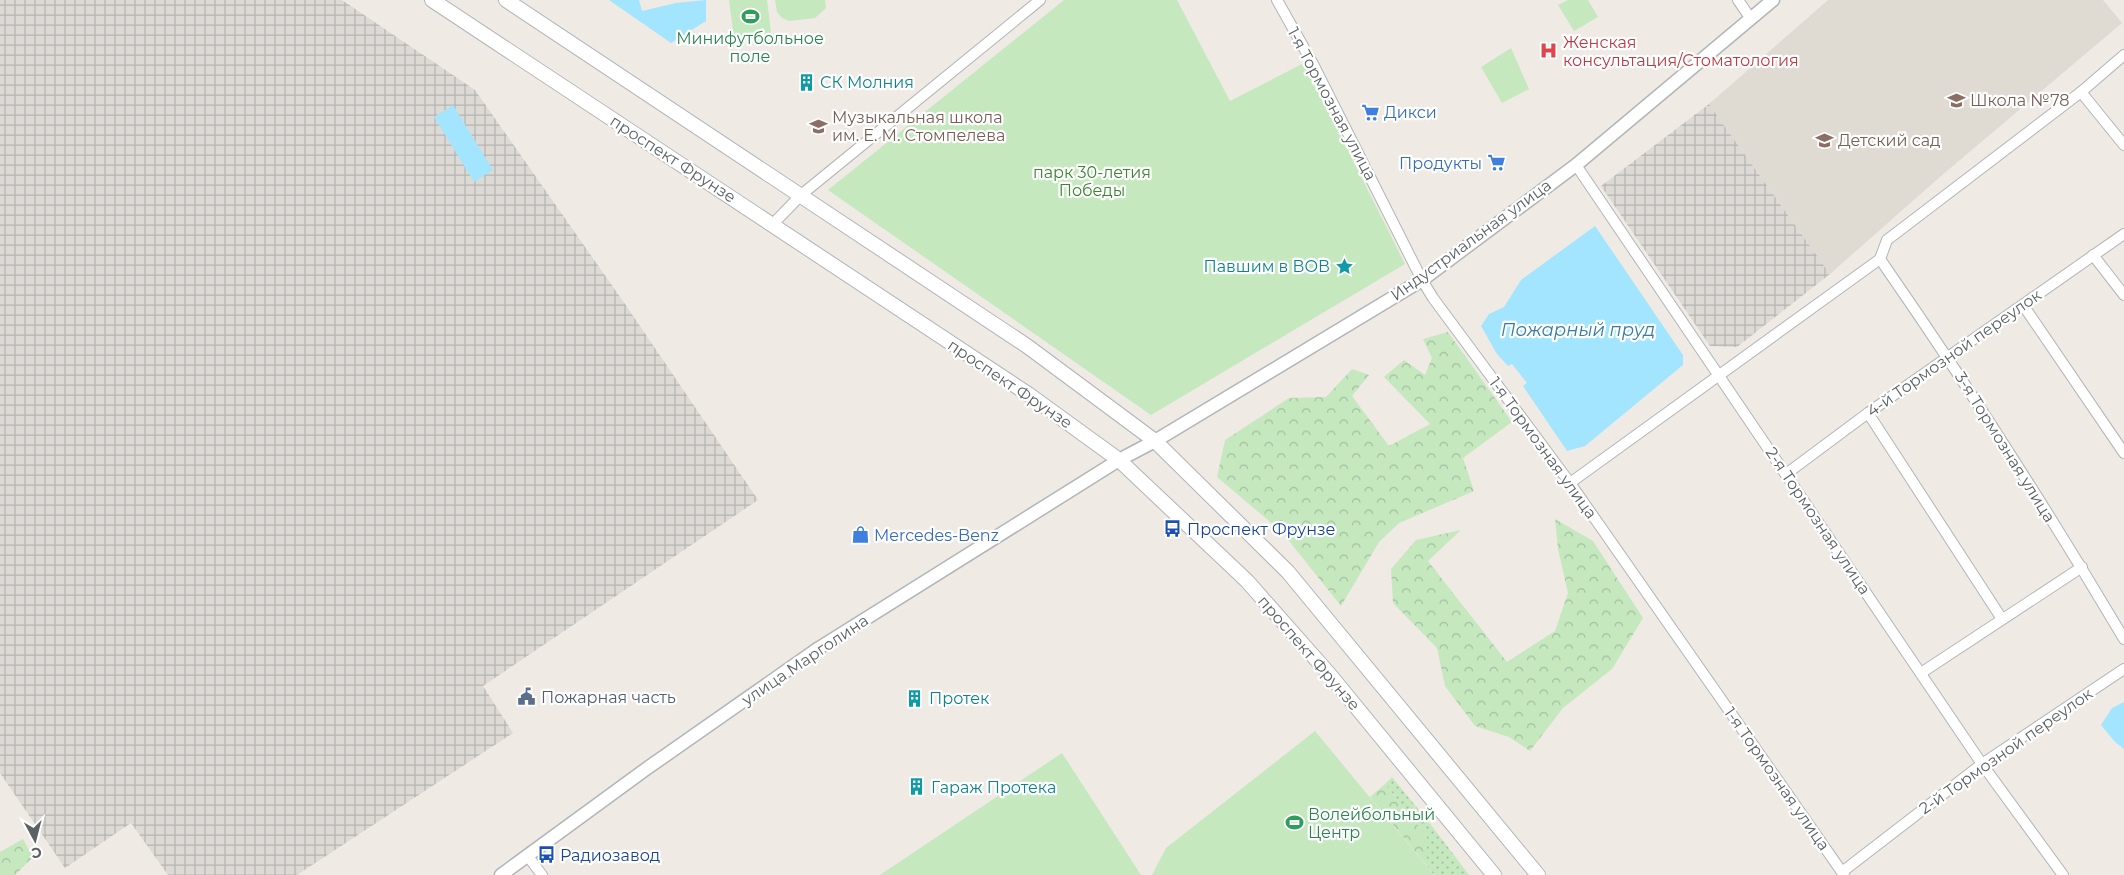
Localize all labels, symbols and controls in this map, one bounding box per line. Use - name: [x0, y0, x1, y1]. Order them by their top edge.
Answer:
- sports icon: Минифутбольное поле: [740, 6, 760, 26]
- street label: 1-я Тормозная улица: [1284, 24, 1380, 184]
- place label: Минифутбольное поле: [676, 29, 824, 66]
- place label: Женская консультация/Стоматология: [1563, 33, 1799, 70]
- hospital icon: Женская консультация/Стоматология: [1539, 41, 1559, 61]
- building icon: СК Молния: [796, 72, 816, 92]
- place label: СК Молния: [820, 73, 914, 92]
- school or university icon: Школа №78: [1946, 90, 1966, 110]
- place label: Школа №78: [1970, 91, 2069, 110]
- supermarket icon: Дикси: [1360, 102, 1380, 122]
- place label: Дикси: [1384, 103, 1437, 122]
- place label: Музыкальная школа им. Е. М. Стомпелева: [832, 108, 1005, 145]
- street label: проспект Фрунзе: [607, 111, 739, 207]
- school or university icon: Музыкальная школа им. Е. М. Стомпелева: [808, 116, 828, 136]
- school or university icon: Детский сад: [1814, 130, 1834, 150]
- place label: Детский сад: [1838, 131, 1940, 150]
- supermarket icon: Продукты: [1486, 153, 1506, 173]
- place label: Продукты: [1399, 154, 1482, 173]
- park label: парк 30-летия Победы: [1033, 163, 1151, 200]
- street label: Индустриальная улица: [1387, 175, 1555, 305]
- place icon: Павшим в ВОВ: [1334, 256, 1354, 276]
- place label: Павшим в ВОВ: [1204, 257, 1330, 276]
- street label: 4-й Тормозной переулок: [1863, 285, 2046, 421]
- water label: Пожарный пруд: [1501, 319, 1655, 341]
- street label: проспект Фрунзе: [944, 335, 1076, 433]
- street label: 3-я Тормозная улица: [1951, 368, 2059, 526]
- street label: 1-я Тормозная улица: [1485, 373, 1601, 523]
- street label: 2-я Тормозная улица: [1762, 444, 1874, 598]
- bus stop icon: Проспект Фрунзе: [1163, 519, 1183, 539]
- place label: Проспект Фрунзе: [1187, 520, 1335, 539]
- shop icon: Mercedes-Benz: [850, 525, 870, 545]
- place label: Mercedes-Benz: [874, 526, 999, 545]
- street label: проспект Фрунзе: [1254, 592, 1364, 714]
- street label: улица Марголина: [737, 611, 872, 710]
- street label: 2-й Тормозной переулок: [1916, 683, 2097, 818]
- public building icon: Пожарная часть: [517, 687, 537, 707]
- place label: Пожарная часть: [541, 688, 676, 707]
- building icon: Протек: [905, 688, 925, 708]
- place label: Протек: [929, 689, 990, 708]
- street label: 1-я Тормозная улица: [1720, 704, 1834, 854]
- building icon: Гараж Протека: [907, 777, 927, 797]
- place label: Гараж Протека: [931, 778, 1056, 797]
- place label: Волейбольный Центр: [1308, 805, 1435, 842]
- sports icon: Волейбольный Центр: [1284, 813, 1304, 833]
- north arrow: [10, 815, 60, 865]
- text: С: [30, 843, 43, 862]
- bus stop icon: Радиозавод: [536, 845, 556, 865]
- place label: Радиозавод: [560, 846, 660, 865]

